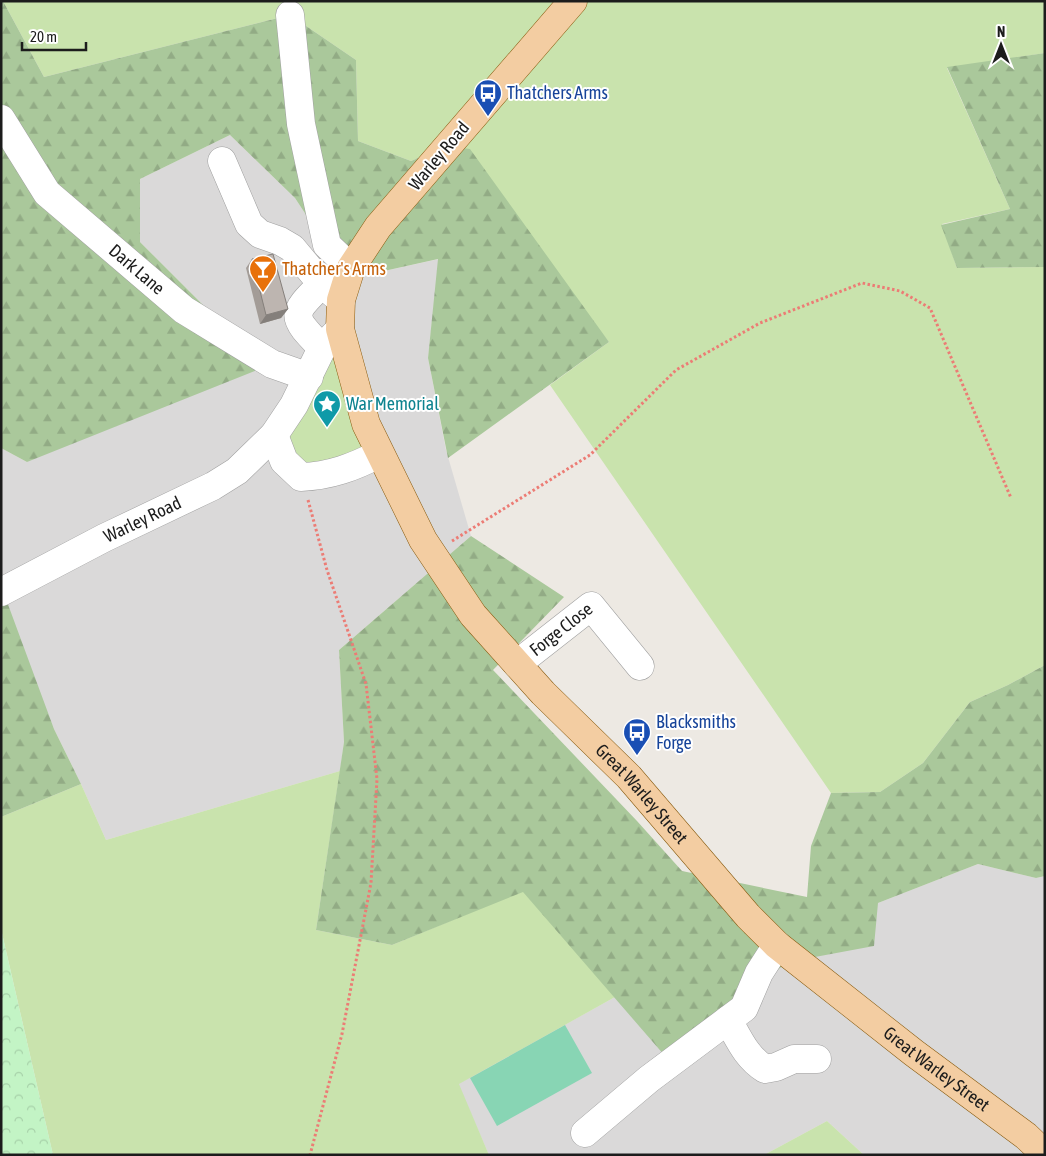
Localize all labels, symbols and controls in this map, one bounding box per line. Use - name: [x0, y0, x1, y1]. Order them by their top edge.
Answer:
- scale bar: [22, 20, 86, 52]
- north arrow: [976, 20, 1026, 70]
- text: N: [997, 24, 1005, 40]
- text: 20 m: [30, 28, 57, 45]
- bus stop icon: Thatchers Arms: [473, 78, 503, 117]
- place label: Thatchers Arms: [507, 82, 608, 103]
- street label: Warley Road: [404, 117, 473, 194]
- street label: Dark Lane: [105, 240, 169, 299]
- bar icon: Thatcher's Arms: [248, 254, 278, 293]
- place label: Thatcher's Arms: [282, 258, 386, 279]
- place icon: War Memorial: [312, 389, 342, 428]
- place label: War Memorial: [346, 393, 439, 414]
- street label: Warley Road: [100, 492, 184, 547]
- street label: Forge Close: [525, 598, 596, 660]
- place label: Blacksmiths Forge: [656, 711, 736, 753]
- bus stop icon: Blacksmiths Forge: [622, 717, 652, 756]
- street label: Great Warley Street: [591, 739, 692, 848]
- street label: Great Warley Street: [879, 1022, 994, 1115]

